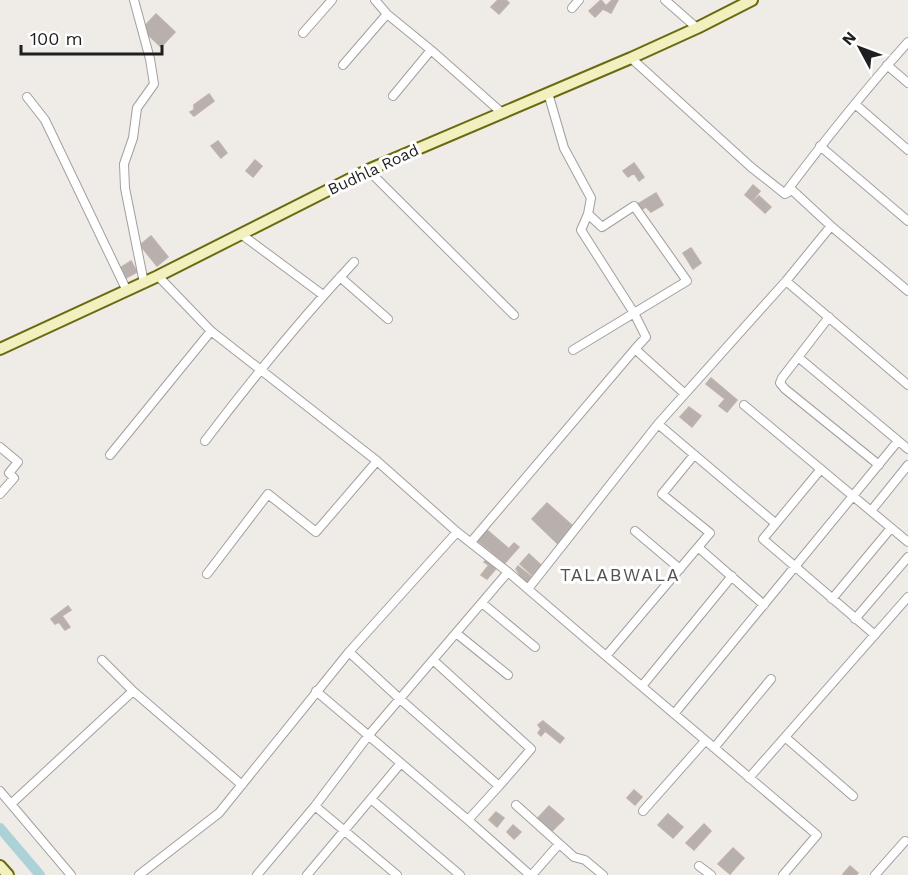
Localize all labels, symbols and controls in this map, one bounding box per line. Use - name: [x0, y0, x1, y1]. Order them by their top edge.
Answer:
- scale bar: [21, 18, 162, 56]
- north arrow: [830, 18, 890, 78]
- text: 100 m: [30, 28, 83, 49]
- text: N: [838, 28, 860, 49]
- street label: Budhla Road: [325, 140, 422, 199]
- district label: TALABWALA: [560, 564, 680, 585]

